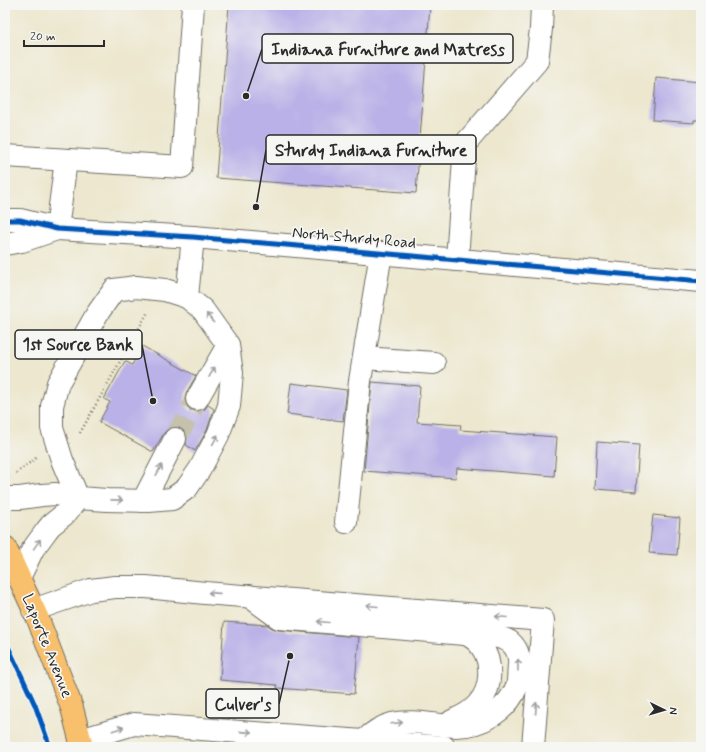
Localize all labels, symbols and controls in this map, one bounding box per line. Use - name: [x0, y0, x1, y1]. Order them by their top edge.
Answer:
- scale bar: [24, 22, 104, 48]
- text: 20 m: [30, 29, 56, 45]
- callout: Indiana Furniture and Matress: [262, 34, 513, 63]
- text: Indiana Furniture and Matress: [271, 39, 505, 61]
- callout: Sturdy Indiana Furniture: [266, 135, 476, 164]
- text: Sturdy Indiana Furniture: [275, 140, 468, 162]
- street label: North Sturdy Road: [291, 222, 417, 254]
- one-way arrow: [205, 313, 214, 324]
- callout: 1st Source Bank: [15, 330, 142, 359]
- text: 1st Source Bank: [23, 334, 134, 356]
- one-way arrow: [209, 366, 217, 378]
- one-way arrow: [212, 434, 220, 446]
- one-way arrow: [156, 464, 163, 476]
- one-way arrow: [110, 497, 123, 504]
- one-way arrow: [33, 538, 41, 549]
- one-way arrow: [208, 590, 221, 597]
- street label: Laporte Avenue: [17, 591, 77, 701]
- one-way arrow: [366, 602, 379, 610]
- one-way arrow: [495, 613, 508, 621]
- one-way arrow: [317, 619, 330, 626]
- one-way arrow: [515, 659, 522, 672]
- callout: Culver's: [206, 689, 279, 718]
- north arrow: [644, 690, 684, 730]
- text: Culver's: [214, 694, 272, 716]
- one-way arrow: [533, 702, 540, 715]
- text: N: [666, 707, 680, 715]
- one-way arrow: [390, 720, 403, 727]
- one-way arrow: [111, 725, 124, 732]
- one-way arrow: [239, 729, 252, 736]

